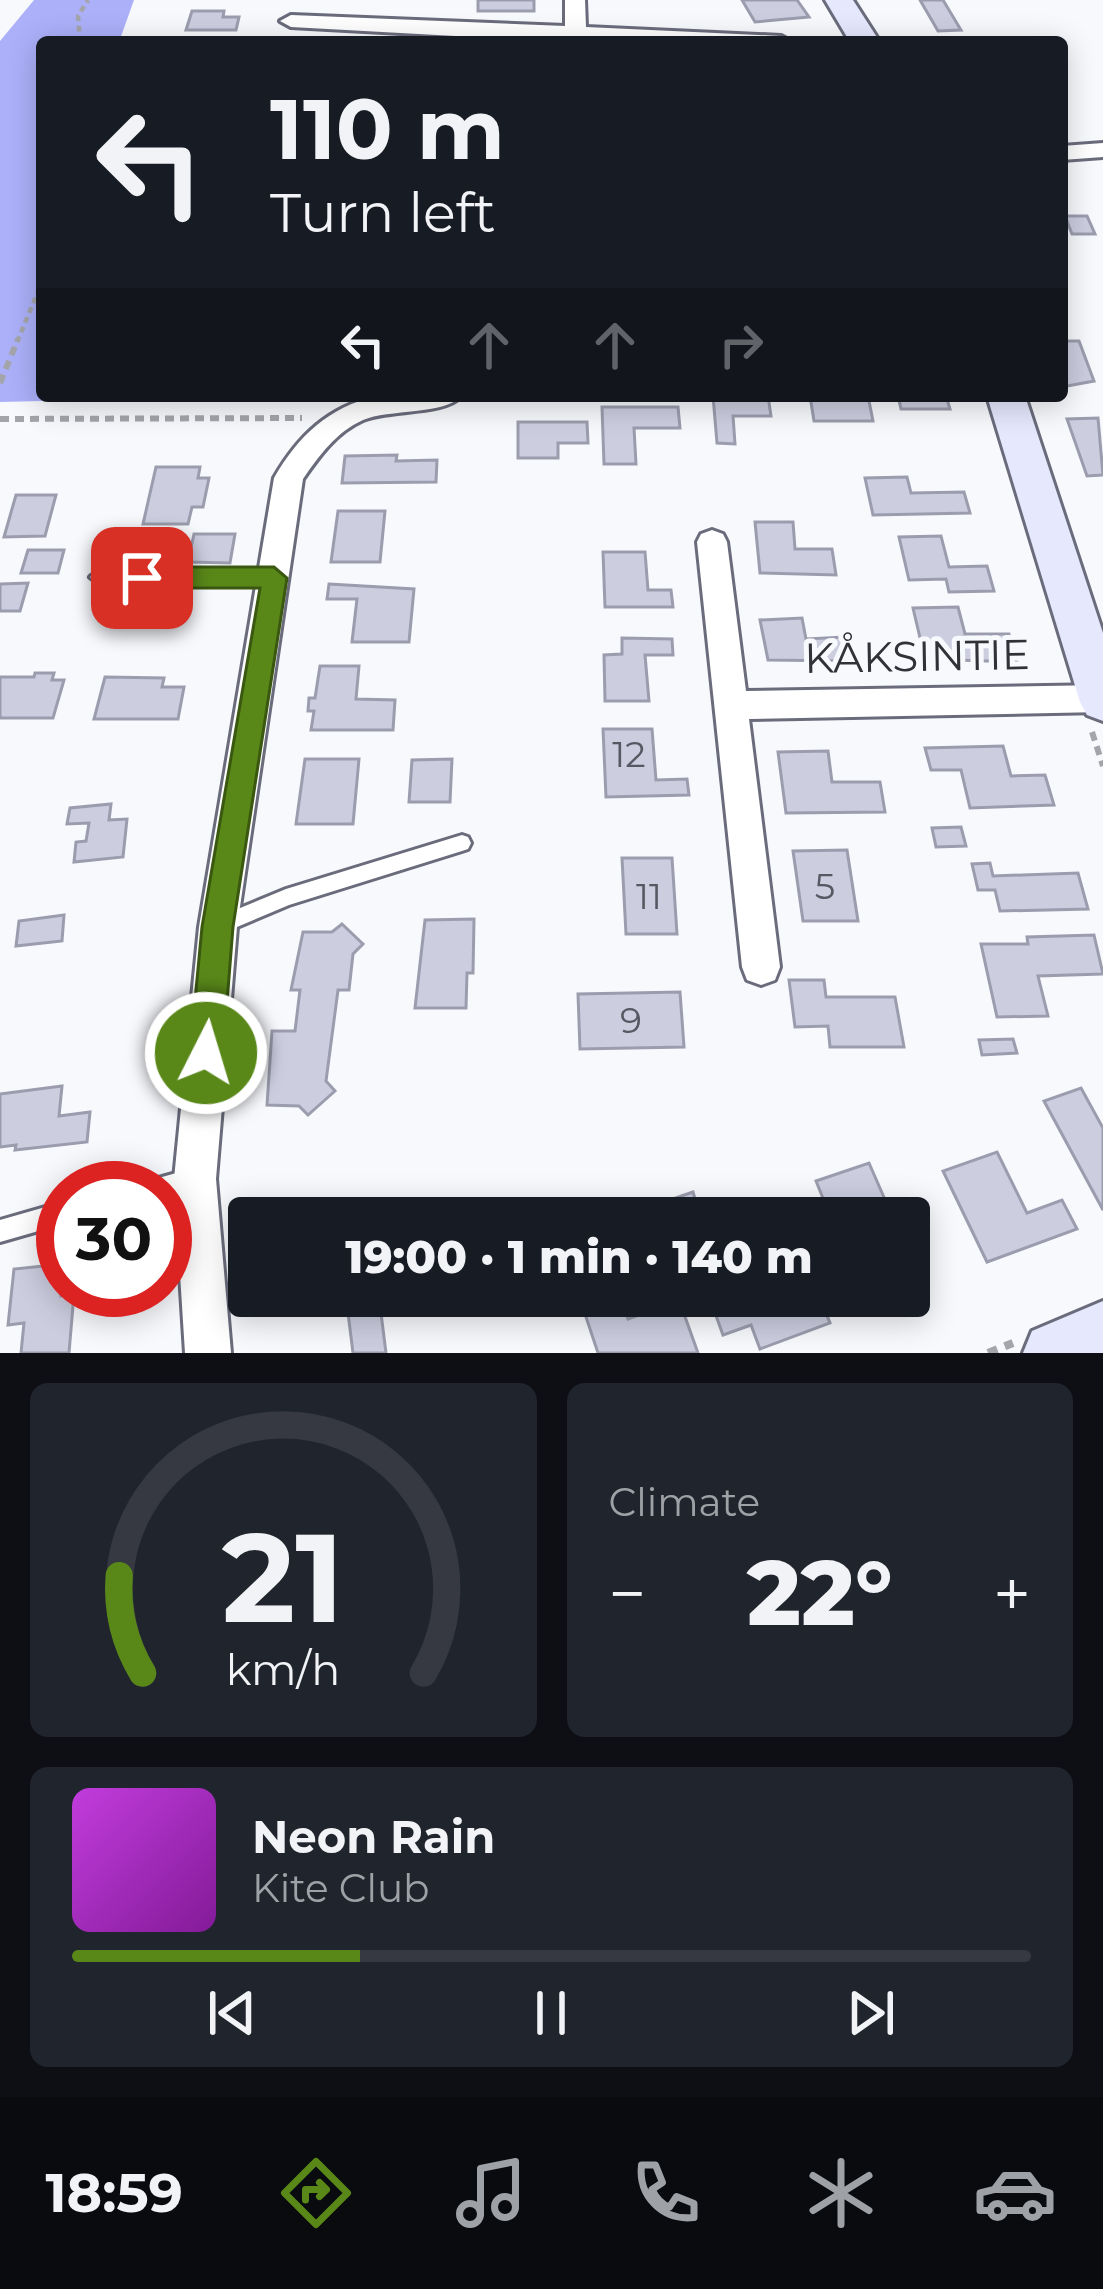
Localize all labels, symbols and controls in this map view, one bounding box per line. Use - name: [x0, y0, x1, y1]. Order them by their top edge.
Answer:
- text: 110 m: [270, 78, 505, 180]
- icon: left: [72, 84, 228, 240]
- text: Turn left: [270, 180, 496, 246]
- icon: left: [330, 312, 396, 378]
- icon: ahead: [456, 312, 522, 378]
- icon: ahead: [582, 312, 648, 378]
- icon: right: [708, 312, 774, 378]
- pin: [91, 527, 193, 629]
- icon: arrive: [109, 545, 175, 611]
- street label: KÅKSINTIE: [804, 628, 1030, 684]
- house number: 12: [612, 732, 646, 776]
- house number: 5: [815, 864, 835, 908]
- house number: 11: [636, 874, 662, 918]
- position arrow: [143, 990, 269, 1116]
- house number: 9: [620, 998, 642, 1042]
- speed limit sign: 30: [36, 1161, 192, 1317]
- text: 19:00 · 1 min · 140 m: [345, 1229, 813, 1284]
- text: Climate: [609, 1478, 760, 1526]
- text: 21: [222, 1501, 345, 1653]
- text: 22°: [747, 1538, 892, 1648]
- text: −: [609, 1553, 646, 1634]
- text: +: [993, 1553, 1031, 1634]
- text: km/h: [226, 1643, 340, 1696]
- text: Neon Rain: [252, 1809, 495, 1864]
- text: Kite Club: [252, 1864, 430, 1912]
- icon: previous: [199, 1980, 265, 2046]
- icon: pause: [518, 1980, 584, 2046]
- icon: next: [838, 1980, 904, 2046]
- icon: directions: [274, 2151, 358, 2235]
- icon: music: [449, 2151, 533, 2235]
- icon: phone: [624, 2151, 708, 2235]
- icon: climate: [799, 2151, 883, 2235]
- icon: car: [973, 2151, 1057, 2235]
- text: 18:59: [45, 2160, 183, 2226]

